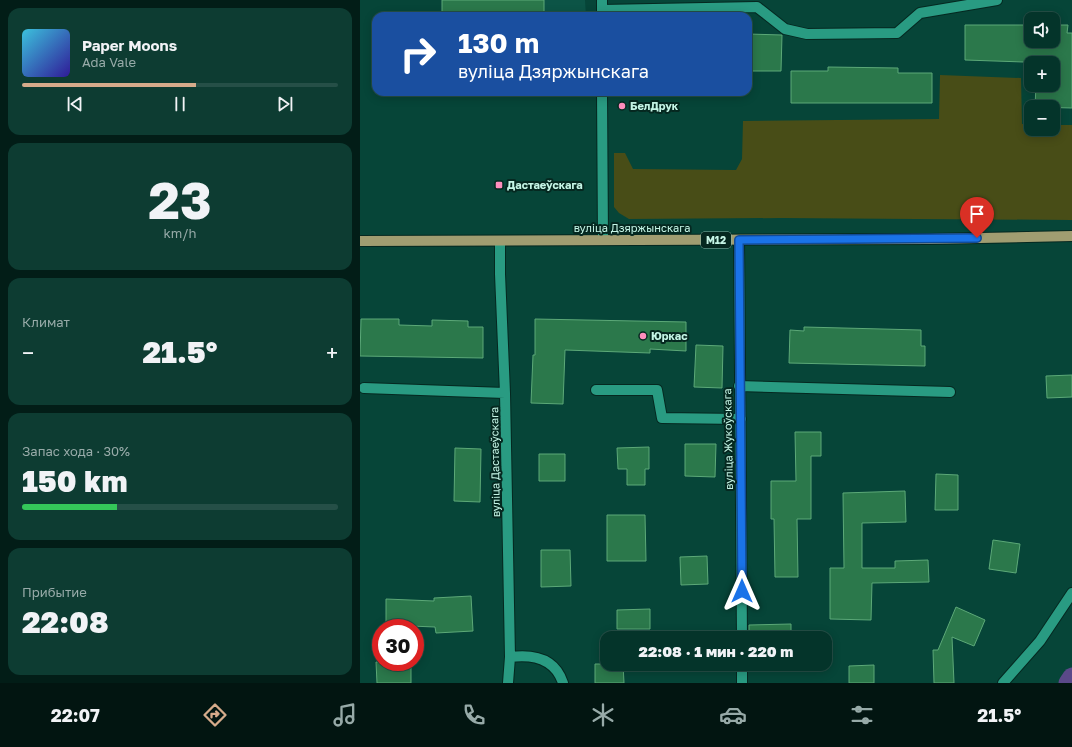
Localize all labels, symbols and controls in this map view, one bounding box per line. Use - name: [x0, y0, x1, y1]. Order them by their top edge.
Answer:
- map controls: [1024, 12, 1060, 136]
- button: sound: [1024, 12, 1060, 48]
- text: 130 m: [458, 26, 539, 59]
- icon: right: [392, 28, 444, 80]
- text: Paper Moons: [82, 36, 177, 54]
- text: Ada Vale: [82, 54, 136, 70]
- button: +: [1024, 56, 1060, 92]
- text: вуліца Дзяржынскага: [458, 60, 649, 82]
- icon: previous: [64, 93, 86, 115]
- icon: pause: [169, 93, 191, 115]
- icon: next: [274, 93, 296, 115]
- place label: БелДрук: [630, 99, 679, 112]
- button: −: [1024, 100, 1060, 136]
- marker: БелДрук: [617, 101, 627, 111]
- text: 23: [148, 168, 212, 230]
- place label: Дастаеўскага: [507, 178, 583, 191]
- marker: Дастаеўскага: [494, 180, 504, 190]
- pin: [960, 197, 994, 238]
- icon: arrive: [966, 203, 988, 225]
- street label: вуліца Дзяржынскага: [574, 221, 690, 234]
- text: km/h: [163, 225, 197, 241]
- road number: М12: [701, 232, 731, 248]
- text: Климат: [22, 314, 70, 330]
- place label: Юркас: [651, 329, 688, 342]
- marker: Юркас: [638, 331, 648, 341]
- text: 21.5°: [143, 334, 217, 370]
- text: −: [22, 339, 34, 366]
- text: +: [326, 339, 338, 366]
- street label: вуліца Жукоўскага: [720, 388, 735, 490]
- street label: вуліца Дастаеўскага: [487, 407, 502, 517]
- text: Запас хода · 30%: [22, 443, 130, 459]
- text: 150 km: [22, 463, 127, 499]
- position arrow: [721, 570, 763, 612]
- text: Прибытие: [22, 584, 87, 600]
- text: 22:08: [22, 604, 109, 640]
- speed limit sign: 30: [372, 619, 424, 671]
- text: 22:08 · 1 мин · 220 m: [639, 642, 793, 660]
- icon: directions: [201, 701, 229, 729]
- icon: music: [331, 701, 359, 729]
- icon: phone: [460, 701, 488, 729]
- icon: climate: [589, 701, 617, 729]
- icon: car: [719, 701, 747, 729]
- icon: filters: [848, 701, 876, 729]
- text: 22:07: [51, 704, 100, 726]
- text: 21.5°: [977, 704, 1021, 726]

